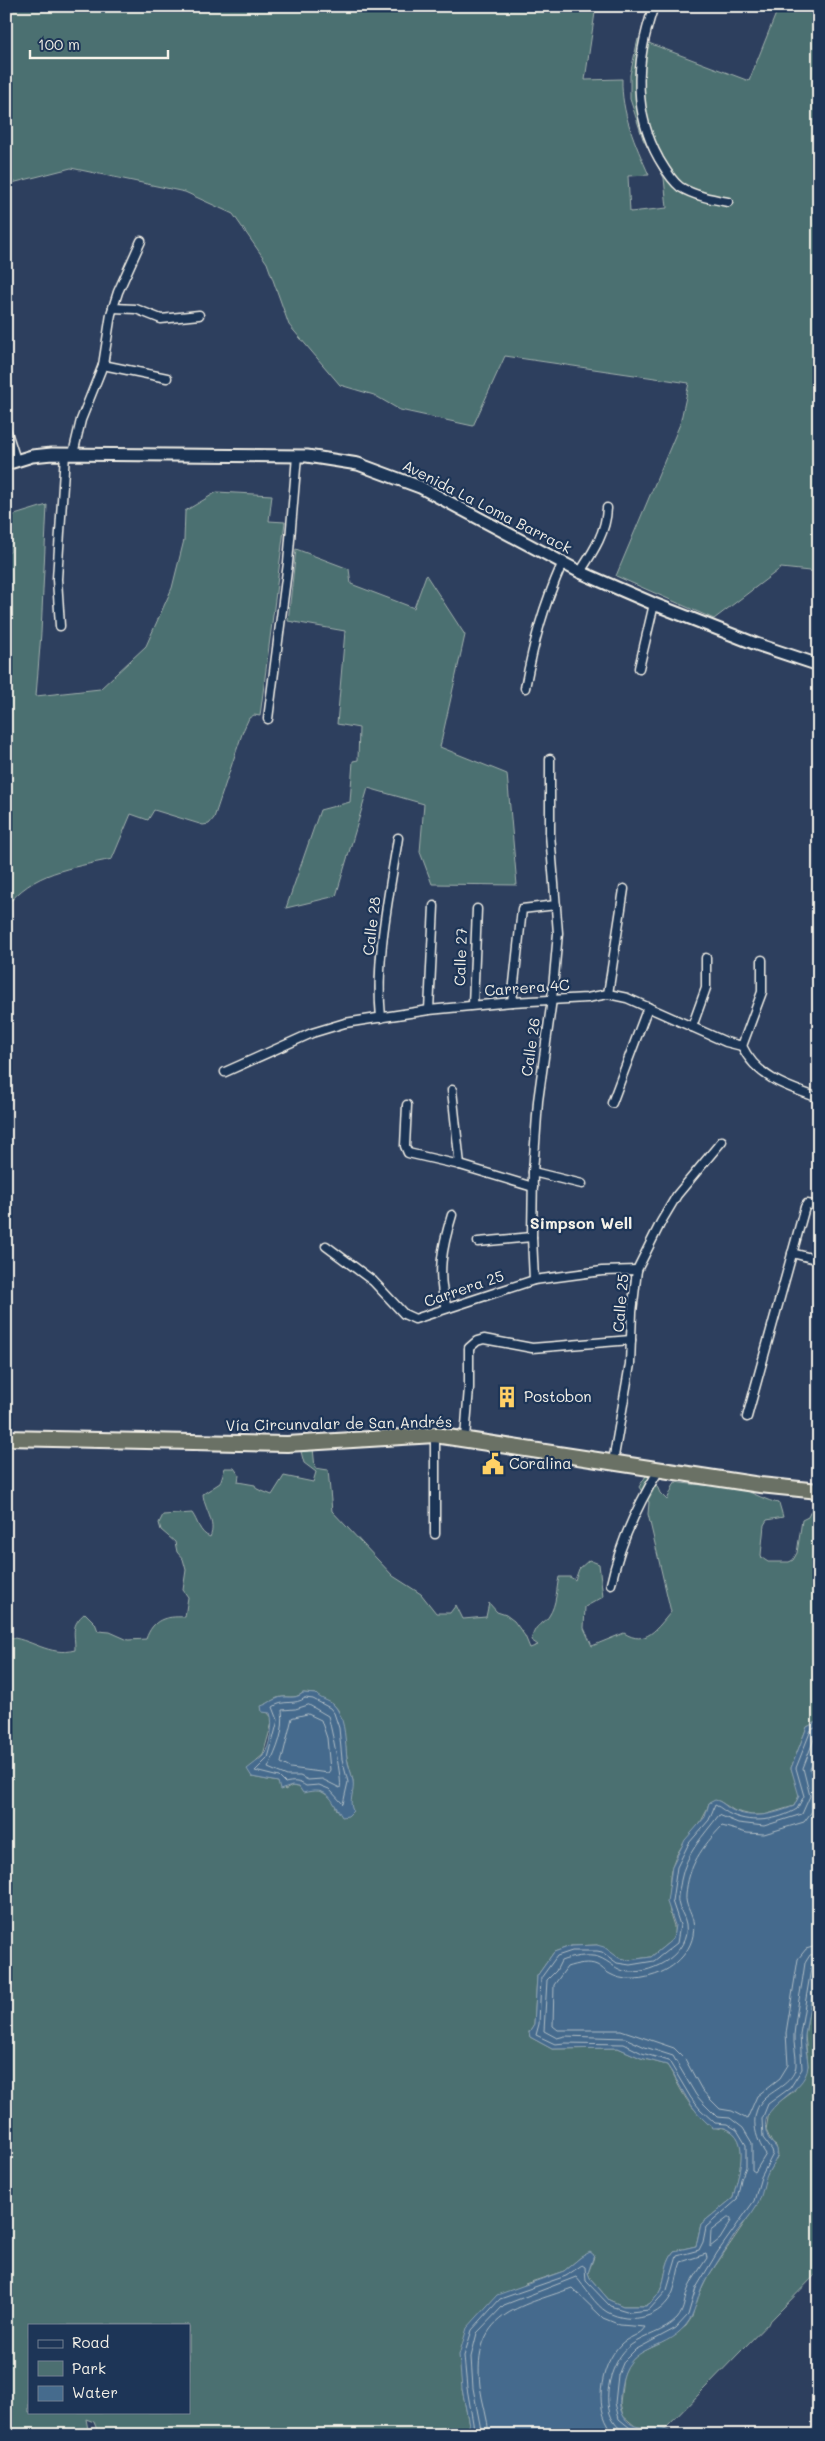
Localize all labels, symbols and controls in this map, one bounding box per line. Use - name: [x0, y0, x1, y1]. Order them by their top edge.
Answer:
- scale bar: [30, 28, 168, 60]
- text: 100 m: [38, 34, 80, 54]
- street label: Avenida La Loma Barrack: [399, 455, 576, 558]
- street label: Calle 28: [357, 895, 385, 956]
- street label: Calle 27: [449, 927, 471, 986]
- street label: Carrera 4C: [484, 974, 571, 1000]
- street label: Calle 26: [516, 1016, 544, 1078]
- district label: Simpson Well: [530, 1212, 632, 1233]
- street label: Carrera 25: [421, 1265, 506, 1311]
- street label: Calle 25: [607, 1273, 633, 1333]
- building icon: Postobon: [494, 1384, 520, 1410]
- place label: Postobon: [524, 1386, 592, 1406]
- street label: Vía Circunvalar de San Andrés: [226, 1411, 452, 1435]
- public building icon: Coralina: [480, 1451, 506, 1477]
- place label: Coralina: [509, 1453, 572, 1473]
- legend: [28, 2324, 190, 2414]
- text: Road: [72, 2332, 109, 2352]
- text: Park: [72, 2358, 106, 2378]
- text: Water: [72, 2382, 118, 2402]

